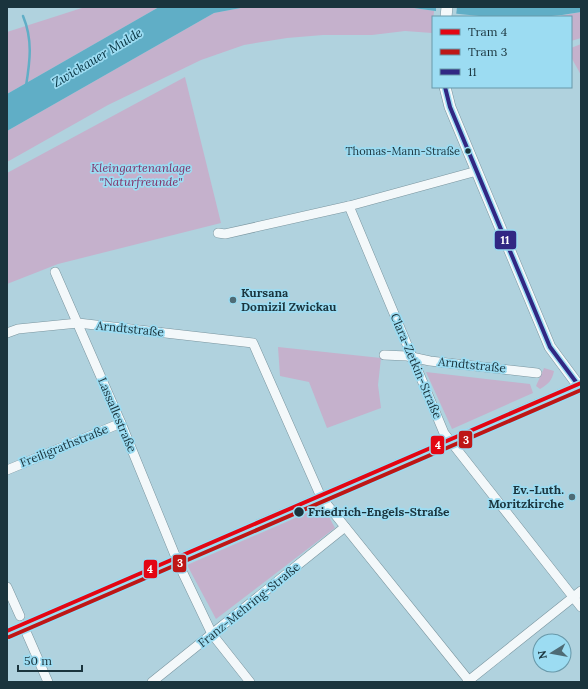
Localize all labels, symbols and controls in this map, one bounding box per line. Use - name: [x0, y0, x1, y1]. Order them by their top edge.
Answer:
- legend: [432, 16, 572, 88]
- water label: Zwickauer Mulde: [49, 24, 145, 91]
- text: Tram 4: [468, 24, 508, 39]
- text: Tram 3: [468, 44, 508, 59]
- text: 11: [468, 64, 477, 79]
- place label: Thomas-Mann-Straße: [346, 144, 460, 158]
- marker: Thomas-Mann-Straße: [463, 146, 473, 156]
- park label: Kleingartenanlage "Naturfreunde": [91, 160, 191, 189]
- line badge: 11: [494, 230, 517, 250]
- text: 11: [501, 233, 510, 247]
- place label: Kursana Domizil Zwickau: [241, 285, 337, 314]
- marker: Kursana Domizil Zwickau: [228, 295, 238, 305]
- street label: Clara-Zetkin-Straße: [387, 311, 446, 421]
- street label: Arndtstraße: [94, 317, 165, 340]
- street label: Arndtstraße: [436, 353, 507, 376]
- street label: Lassallestraße: [95, 375, 140, 455]
- street label: Freiligrathstraße: [17, 421, 111, 470]
- line badge: 3: [458, 430, 473, 449]
- text: 3: [463, 433, 469, 447]
- line badge: 4: [430, 435, 445, 455]
- text: 4: [435, 438, 441, 452]
- place label: Ev.-Luth. Moritzkirche: [488, 482, 565, 511]
- marker: Ev.-Luth. Moritzkirche: [567, 492, 577, 502]
- place label: Friedrich-Engels-Straße: [308, 504, 450, 519]
- marker: Friedrich-Engels-Straße: [292, 505, 306, 519]
- line badge: 3: [172, 554, 187, 573]
- text: 3: [177, 556, 183, 570]
- line badge: 4: [143, 559, 158, 579]
- street label: Franz-Mehring-Straße: [195, 559, 303, 650]
- text: 4: [147, 562, 153, 576]
- north arrow: [532, 633, 572, 673]
- scale bar: [18, 647, 82, 673]
- text: N: [534, 649, 550, 660]
- text: 50 m: [24, 653, 52, 668]

